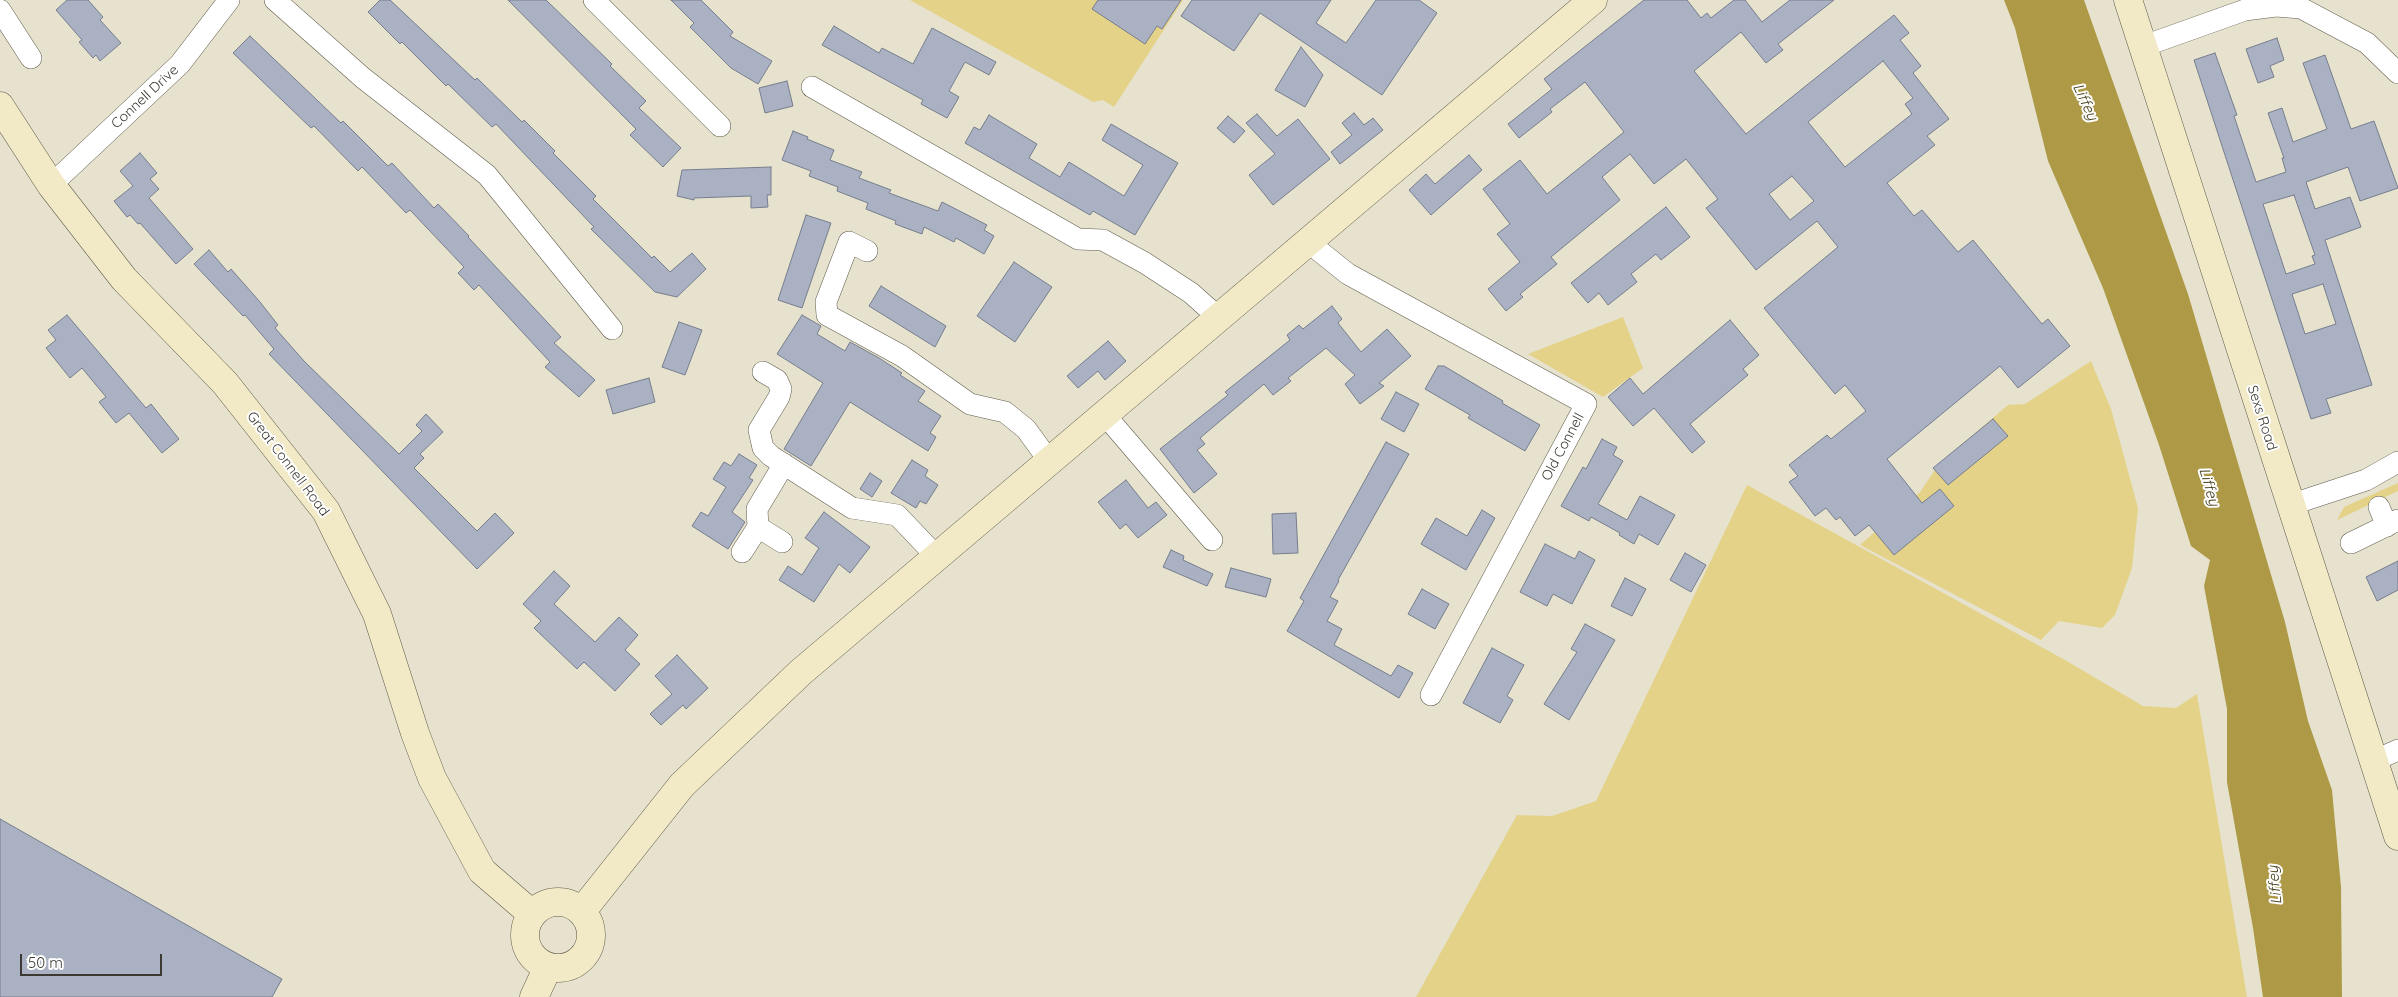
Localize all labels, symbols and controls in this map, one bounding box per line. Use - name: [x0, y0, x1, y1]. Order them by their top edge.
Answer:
- street label: Connell Drive: [108, 62, 182, 132]
- water label: Liffey: [2069, 81, 2101, 123]
- street label: Sexs Road: [2244, 383, 2280, 453]
- street label: Great Connell Road: [243, 408, 333, 520]
- street label: Old Connell: [1538, 410, 1588, 484]
- water label: Liffey: [2195, 466, 2223, 508]
- water label: Liffey: [2264, 865, 2286, 905]
- scale bar: [22, 944, 165, 976]
- text: 50 m: [28, 953, 63, 972]

